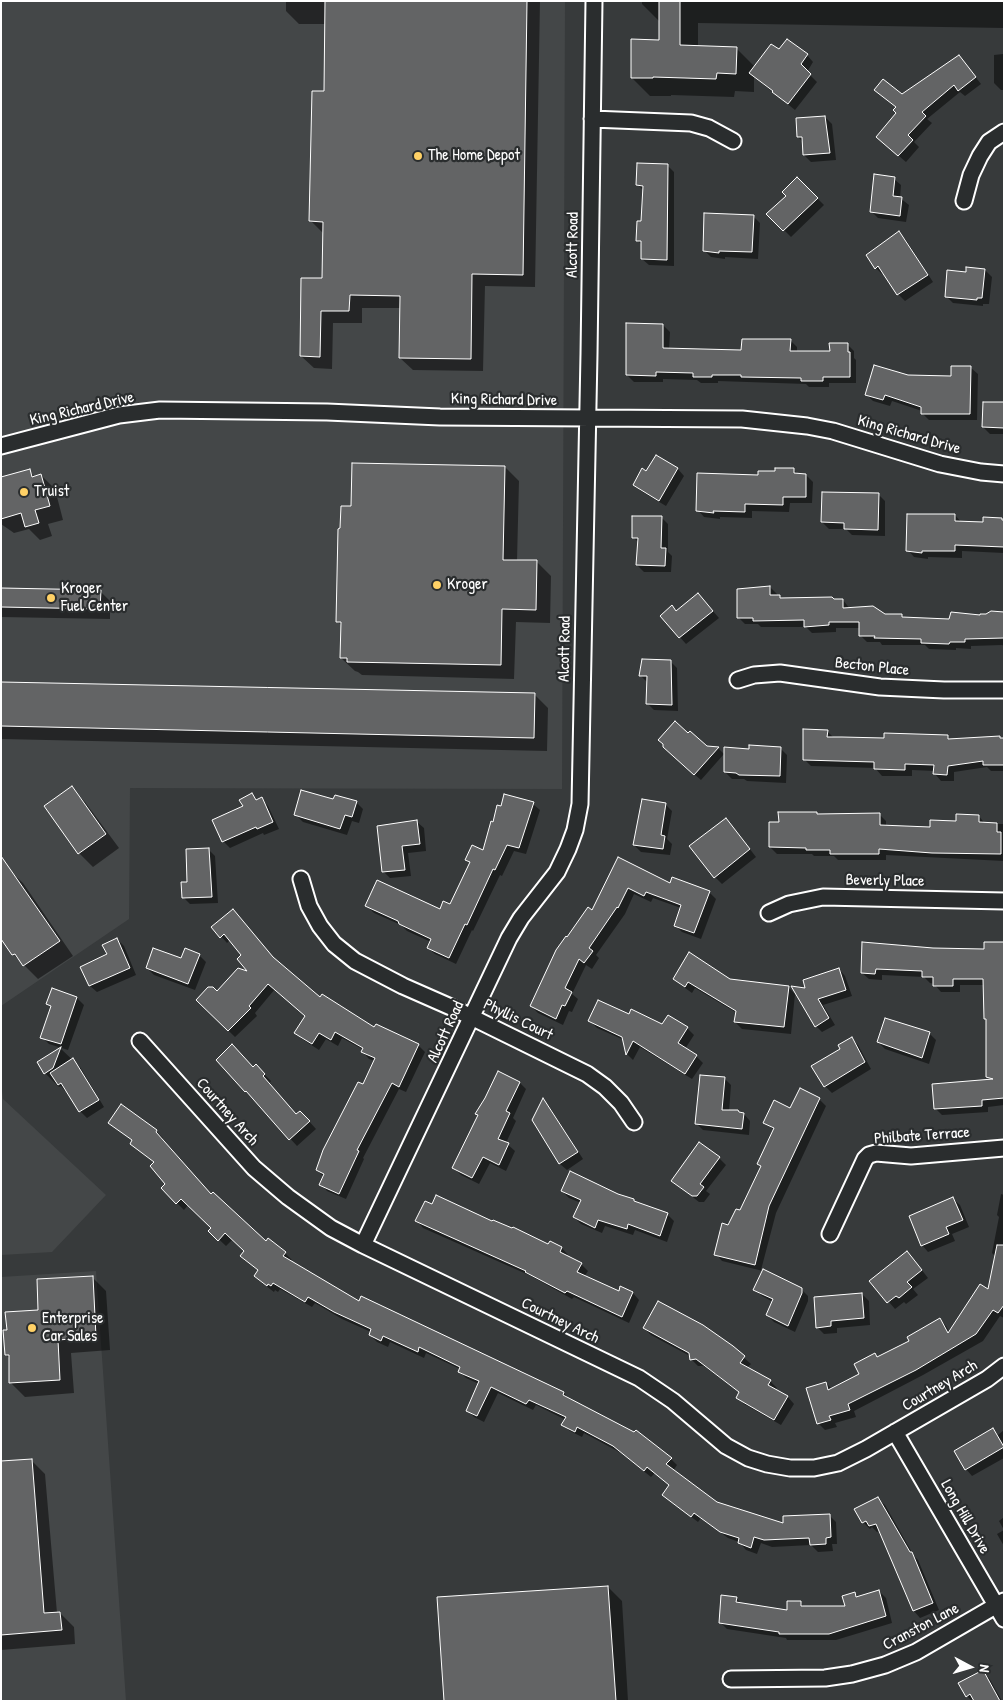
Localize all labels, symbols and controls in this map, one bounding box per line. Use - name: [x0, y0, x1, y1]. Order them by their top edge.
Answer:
- place label: The Home Depot: [428, 146, 520, 166]
- marker: The Home Depot: [412, 150, 424, 162]
- street label: Alcott Road: [563, 212, 583, 278]
- street label: King Richard Drive: [28, 388, 136, 430]
- street label: King Richard Drive: [451, 389, 557, 411]
- street label: King Richard Drive: [855, 411, 963, 459]
- place label: Truist: [34, 482, 69, 502]
- marker: Truist: [18, 486, 30, 498]
- place label: Kroger: [447, 575, 488, 595]
- place label: Kroger Fuel Center: [61, 579, 128, 617]
- marker: Kroger: [431, 579, 443, 591]
- marker: Kroger Fuel Center: [45, 592, 57, 604]
- street label: Alcott Road: [555, 616, 575, 682]
- street label: Becton Place: [834, 654, 910, 680]
- street label: Beverly Place: [845, 871, 925, 891]
- street label: Phyllis Court: [480, 995, 556, 1045]
- street label: Alcott Road: [423, 998, 469, 1066]
- street label: Courtney Arch: [192, 1074, 262, 1150]
- street label: Philbate Terrace: [874, 1123, 970, 1149]
- street label: Courtney Arch: [518, 1294, 602, 1348]
- place label: Enterprise Car Sales: [42, 1309, 103, 1347]
- marker: Enterprise Car Sales: [26, 1322, 38, 1334]
- street label: Courtney Arch: [899, 1356, 981, 1416]
- street label: Long Hill Drive: [936, 1477, 994, 1557]
- street label: Cranston Lane: [880, 1599, 962, 1655]
- north arrow: [945, 1642, 995, 1692]
- text: N: [976, 1664, 995, 1673]

